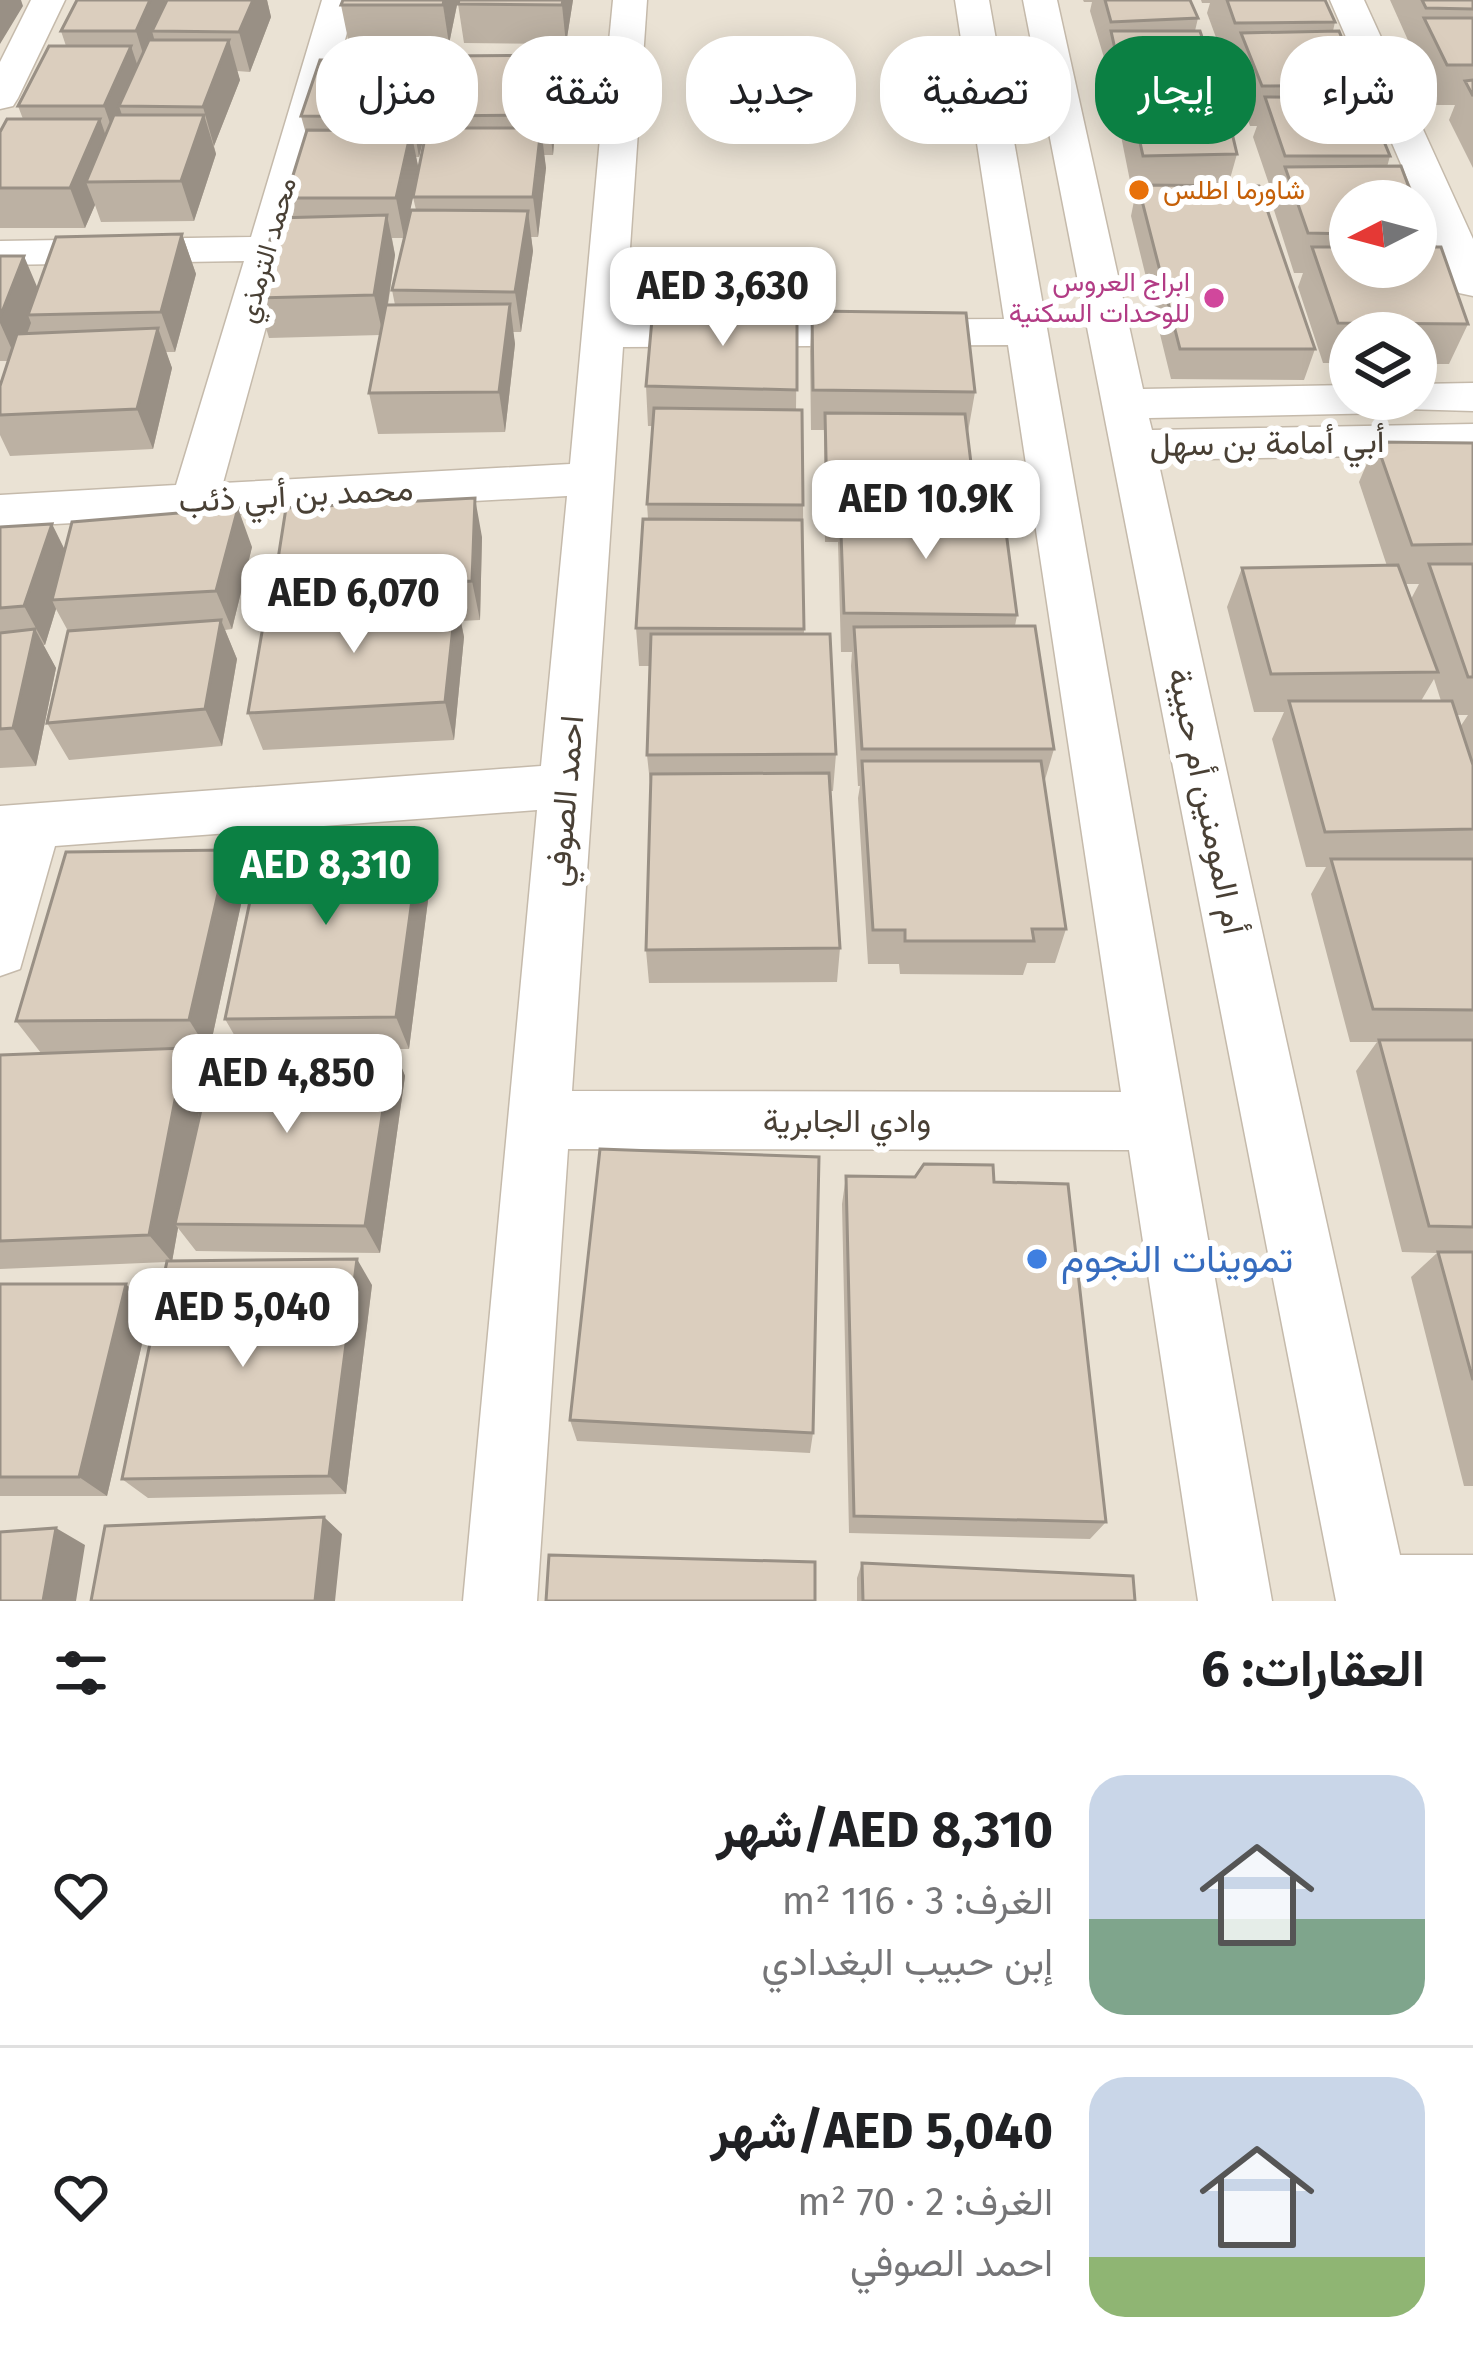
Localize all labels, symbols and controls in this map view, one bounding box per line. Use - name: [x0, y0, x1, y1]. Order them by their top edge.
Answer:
- chip: منزل: [316, 36, 478, 144]
- chip: شقة: [502, 36, 662, 144]
- chip: جديد: [686, 36, 856, 144]
- chip: تصفية: [880, 36, 1071, 144]
- chip: إيجار: [1095, 36, 1256, 144]
- chip: شراء: [1280, 36, 1437, 144]
- street label: محمد الترمذي: [231, 174, 309, 328]
- place label: شاورما اطلس: [1163, 174, 1305, 207]
- marker: شاورما اطلس: [1126, 177, 1152, 203]
- north arrow: [1329, 180, 1437, 288]
- map controls: [1329, 180, 1437, 420]
- pin: AED 3,630: [586, 247, 860, 349]
- text: AED 3,630: [637, 263, 809, 309]
- place label: ابراج العروس للوحدات السكنية: [1009, 266, 1190, 330]
- marker: ابراج العروس للوحدات السكنية: [1201, 285, 1227, 311]
- button: layers: [1329, 312, 1437, 420]
- street label: أبي أمامة بن سهل: [1149, 421, 1385, 471]
- pin: AED 10.9K: [789, 460, 1063, 562]
- street label: محمد بن أبي ذئب: [178, 469, 415, 527]
- text: AED 10.9K: [839, 476, 1013, 522]
- pin: AED 6,070: [217, 554, 491, 656]
- text: AED 6,070: [268, 570, 440, 616]
- street label: أم المومنين أم حبيبة: [1158, 664, 1255, 938]
- street label: احمد الصوفي: [538, 714, 598, 889]
- pin: AED 8,310: [189, 826, 463, 928]
- text: AED 8,310: [240, 842, 412, 888]
- pin: AED 4,850: [150, 1034, 424, 1136]
- text: AED 4,850: [199, 1050, 375, 1096]
- street label: وادي الجابرية: [763, 1101, 931, 1147]
- place label: تموينات النجوم: [1061, 1236, 1293, 1284]
- marker: تموينات النجوم: [1024, 1246, 1050, 1272]
- pin: AED 5,040: [106, 1268, 380, 1370]
- text: AED 5,040: [155, 1284, 331, 1330]
- text: العقارات: 6: [1201, 1638, 1425, 1700]
- icon: filters: [48, 1640, 114, 1706]
- text: AED 8,310/شهر: [716, 1799, 1053, 1861]
- icon: home: [1185, 1823, 1329, 1967]
- icon: heart: [48, 1862, 114, 1928]
- text: الغرف: 3 · 116 m²: [782, 1878, 1053, 1924]
- text: إبن حبيب البغدادي: [762, 1939, 1053, 1985]
- text: AED 5,040/شهر: [711, 2100, 1053, 2162]
- icon: home: [1185, 2125, 1329, 2269]
- icon: heart: [48, 2164, 114, 2230]
- text: الغرف: 2 · 70 m²: [797, 2179, 1053, 2225]
- text: احمد الصوفي: [850, 2240, 1053, 2286]

